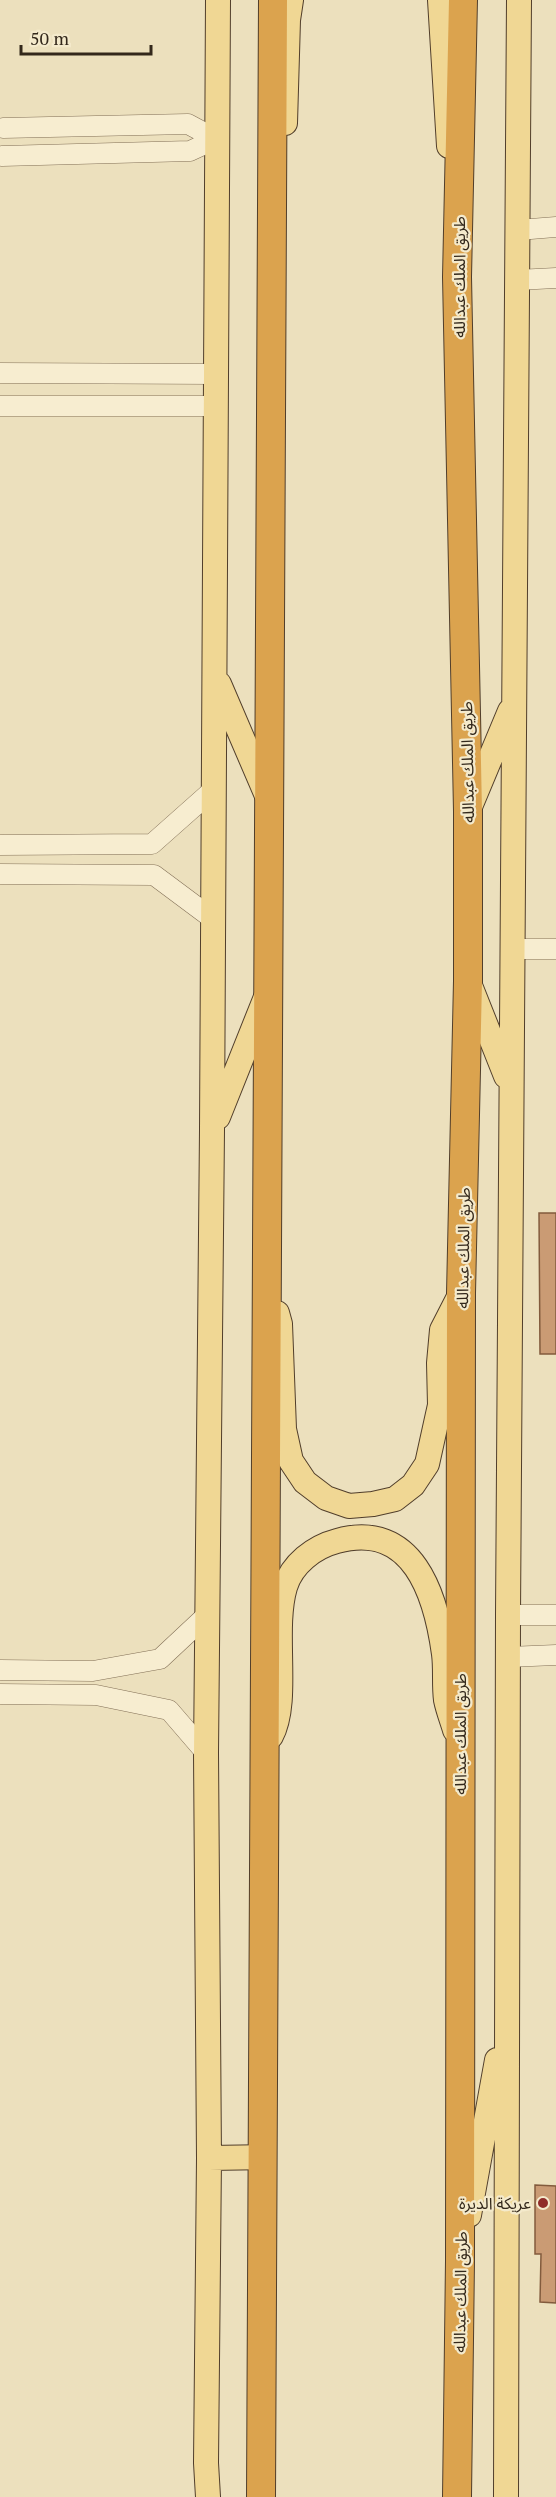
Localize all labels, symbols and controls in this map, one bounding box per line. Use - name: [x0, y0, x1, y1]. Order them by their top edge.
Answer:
- scale bar: [21, 18, 152, 56]
- text: 50 m: [30, 26, 70, 50]
- street label: طريق الملك عبدالله: [448, 216, 470, 338]
- street label: طريق الملك عبدالله: [455, 701, 479, 823]
- street label: طريق الملك عبدالله: [451, 1187, 475, 1309]
- street label: طريق الملك عبدالله: [449, 1673, 471, 1795]
- place label: عريكة الديرة: [459, 2192, 531, 2214]
- marker: عريكة الديرة: [536, 2196, 550, 2210]
- street label: طريق الملك عبدالله: [448, 2231, 472, 2353]

